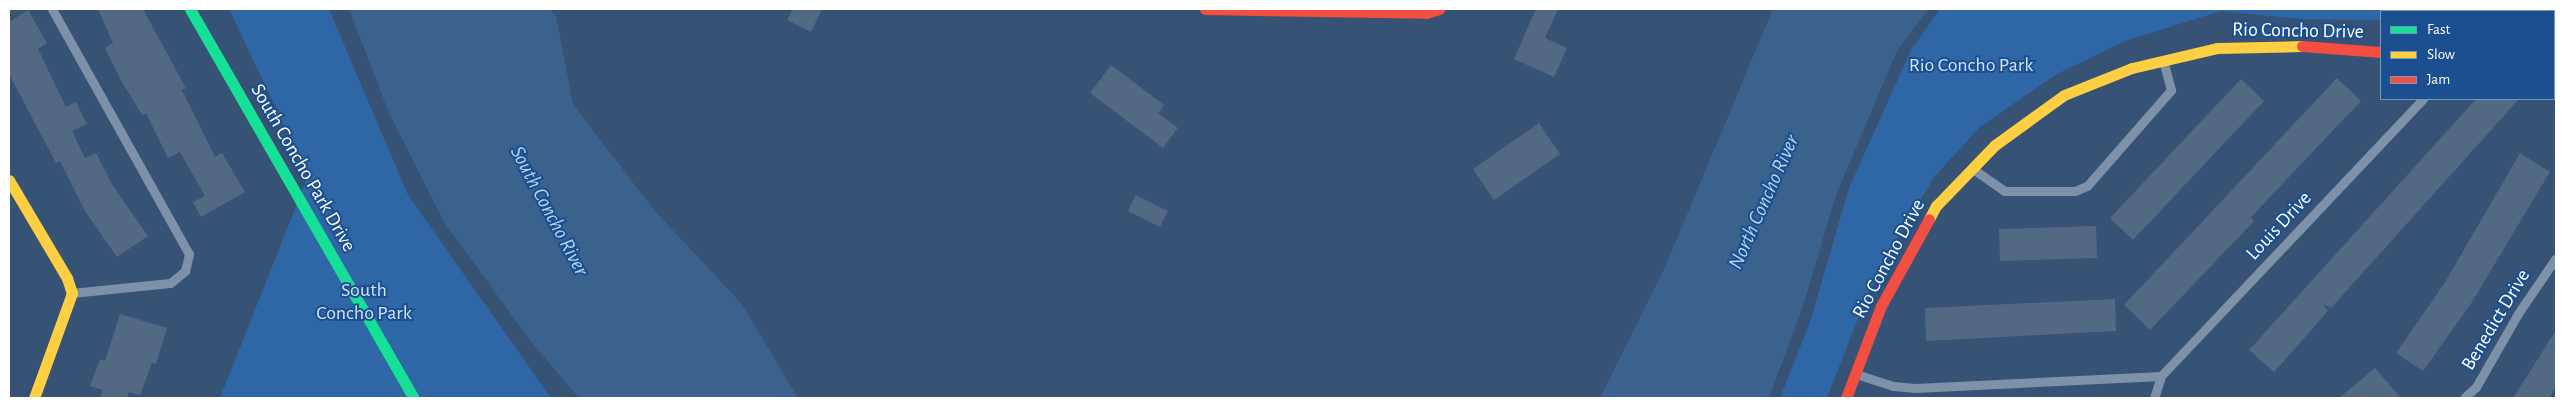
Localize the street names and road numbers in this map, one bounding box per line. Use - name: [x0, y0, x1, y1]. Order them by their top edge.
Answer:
- street label: Rio Concho Drive: [2232, 18, 2364, 44]
- street label: South Concho Park Drive: [245, 80, 361, 256]
- street label: Louis Drive: [2241, 187, 2317, 265]
- street label: Rio Concho Drive: [1847, 195, 1931, 323]
- street label: Benedict Drive: [2456, 265, 2536, 375]

